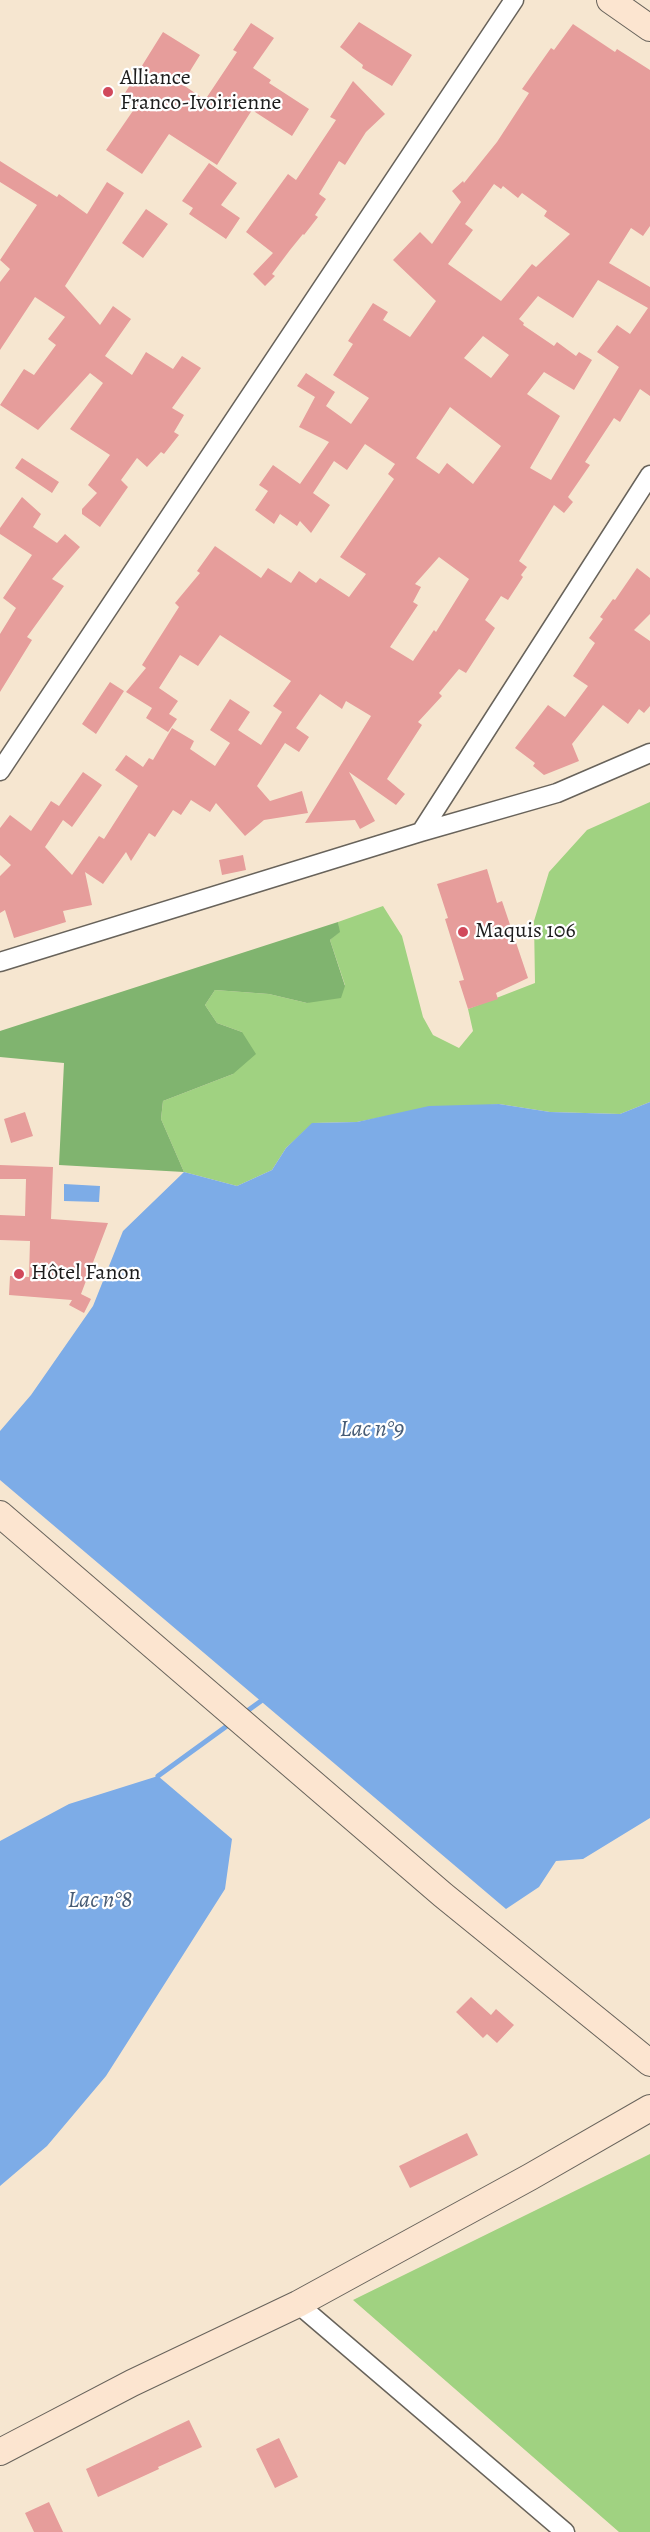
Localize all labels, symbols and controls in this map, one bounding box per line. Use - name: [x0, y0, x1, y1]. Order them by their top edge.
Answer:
- place label: Alliance Franco-Ivoirienne: [120, 66, 281, 118]
- marker: Alliance Franco-Ivoirienne: [101, 85, 115, 99]
- place label: Maquis 106: [475, 919, 576, 945]
- marker: Maquis 106: [456, 925, 470, 939]
- place label: Hôtel Fanon: [31, 1261, 141, 1287]
- marker: Hôtel Fanon: [12, 1267, 26, 1281]
- water label: Lac n°9: [340, 1416, 404, 1444]
- water label: Lac n°8: [67, 1887, 133, 1915]

